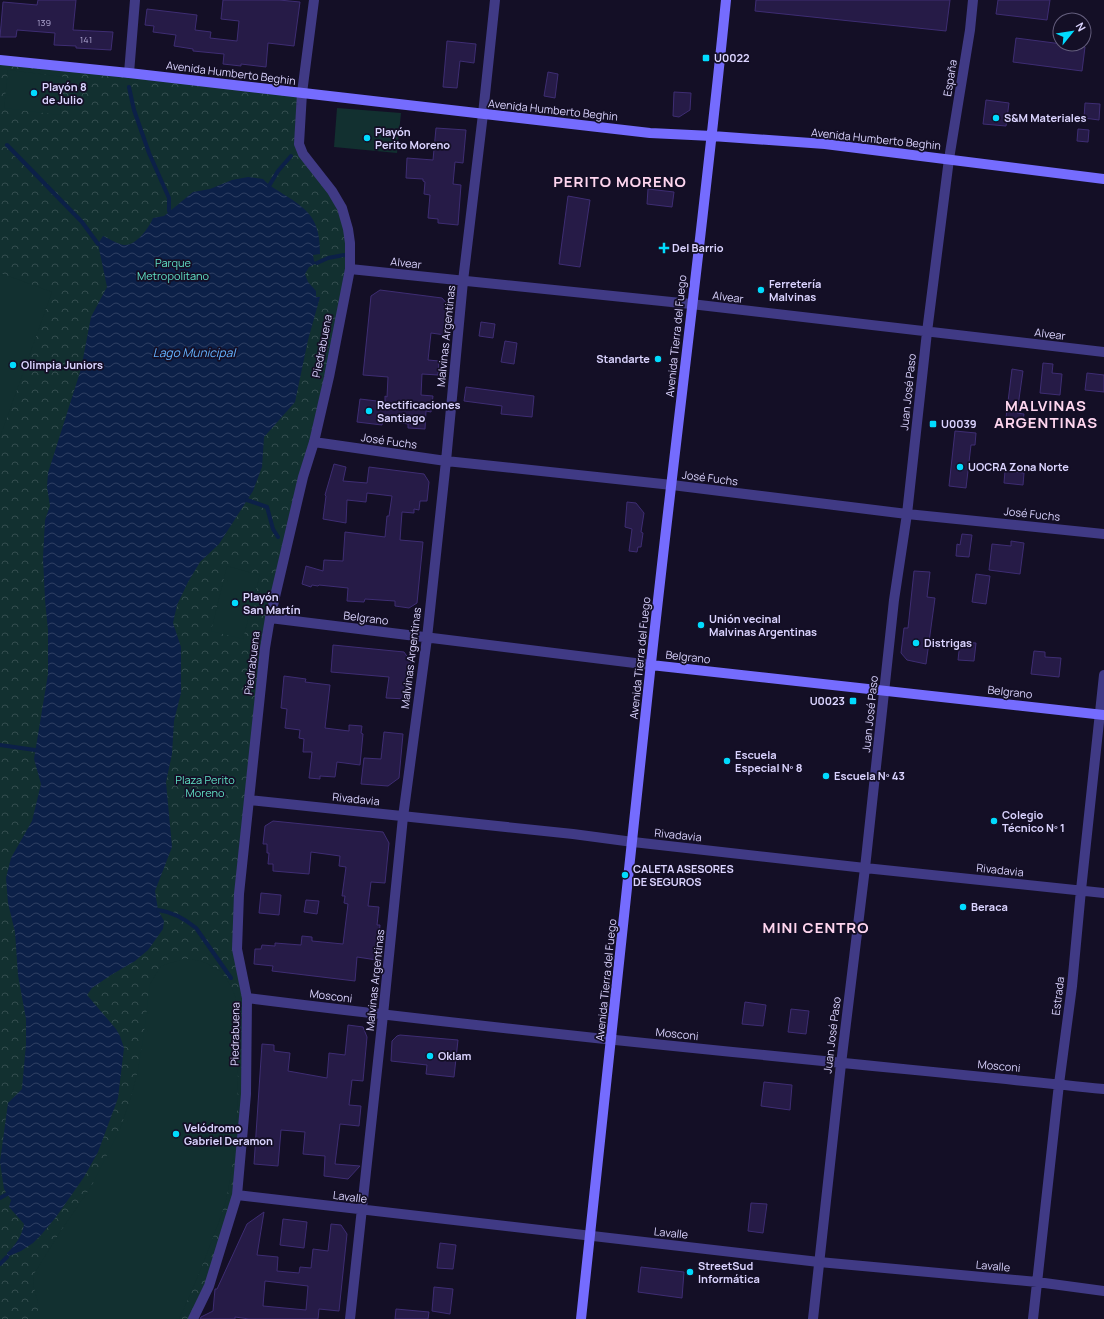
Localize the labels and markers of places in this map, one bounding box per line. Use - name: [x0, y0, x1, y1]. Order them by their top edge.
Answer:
- place label: U0022: [714, 50, 750, 65]
- marker: U0022: [701, 53, 711, 63]
- place label: Playón 8 de Julio: [42, 79, 87, 107]
- marker: Playón 8 de Julio: [29, 88, 39, 98]
- place label: S&M Materiales: [1004, 110, 1087, 125]
- marker: S&M Materiales: [991, 113, 1001, 123]
- place label: Playón Perito Moreno: [375, 124, 450, 152]
- marker: Playón Perito Moreno: [362, 133, 372, 143]
- place label: Del Barrio: [672, 240, 724, 255]
- marker: Del Barrio: [659, 243, 669, 253]
- place label: Ferretería Malvinas: [769, 276, 821, 304]
- marker: Ferretería Malvinas: [756, 285, 766, 295]
- place label: Standarte: [596, 351, 650, 366]
- marker: Standarte: [653, 354, 663, 364]
- place label: Olimpia Juniors: [21, 357, 103, 372]
- marker: Olimpia Juniors: [8, 360, 18, 370]
- place label: Rectificaciones Santiago: [377, 397, 461, 425]
- marker: Rectificaciones Santiago: [364, 406, 374, 416]
- place label: U0039: [941, 416, 977, 431]
- marker: U0039: [928, 419, 938, 429]
- place label: UOCRA Zona Norte: [968, 459, 1069, 474]
- marker: UOCRA Zona Norte: [955, 462, 965, 472]
- place label: Playón San Martín: [243, 589, 301, 617]
- marker: Playón San Martín: [230, 598, 240, 608]
- place label: Unión vecinal Malvinas Argentinas: [709, 611, 817, 639]
- marker: Unión vecinal Malvinas Argentinas: [696, 620, 706, 630]
- place label: Distrigas: [924, 635, 972, 650]
- marker: Distrigas: [911, 638, 921, 648]
- place label: U0023: [810, 693, 845, 708]
- marker: U0023: [848, 696, 858, 706]
- place label: Escuela Especial Nº 8: [735, 747, 803, 775]
- marker: Escuela Especial Nº 8: [722, 756, 732, 766]
- place label: Escuela Nº 43: [834, 768, 905, 783]
- marker: Escuela Nº 43: [821, 771, 831, 781]
- place label: Colegio Técnico Nº 1: [1002, 807, 1065, 835]
- marker: Colegio Técnico Nº 1: [989, 816, 999, 826]
- place label: CALETA ASESORES DE SEGUROS: [633, 861, 734, 889]
- marker: CALETA ASESORES DE SEGUROS: [620, 870, 630, 880]
- place label: Beraca: [971, 899, 1008, 914]
- marker: Beraca: [958, 902, 968, 912]
- place label: Oklam: [438, 1048, 472, 1063]
- marker: Oklam: [425, 1051, 435, 1061]
- place label: Velódromo Gabriel Deramon: [184, 1120, 273, 1148]
- marker: Velódromo Gabriel Deramon: [171, 1129, 181, 1139]
- place label: StreetSud Informática: [698, 1258, 760, 1286]
- marker: StreetSud Informática: [685, 1267, 695, 1277]

